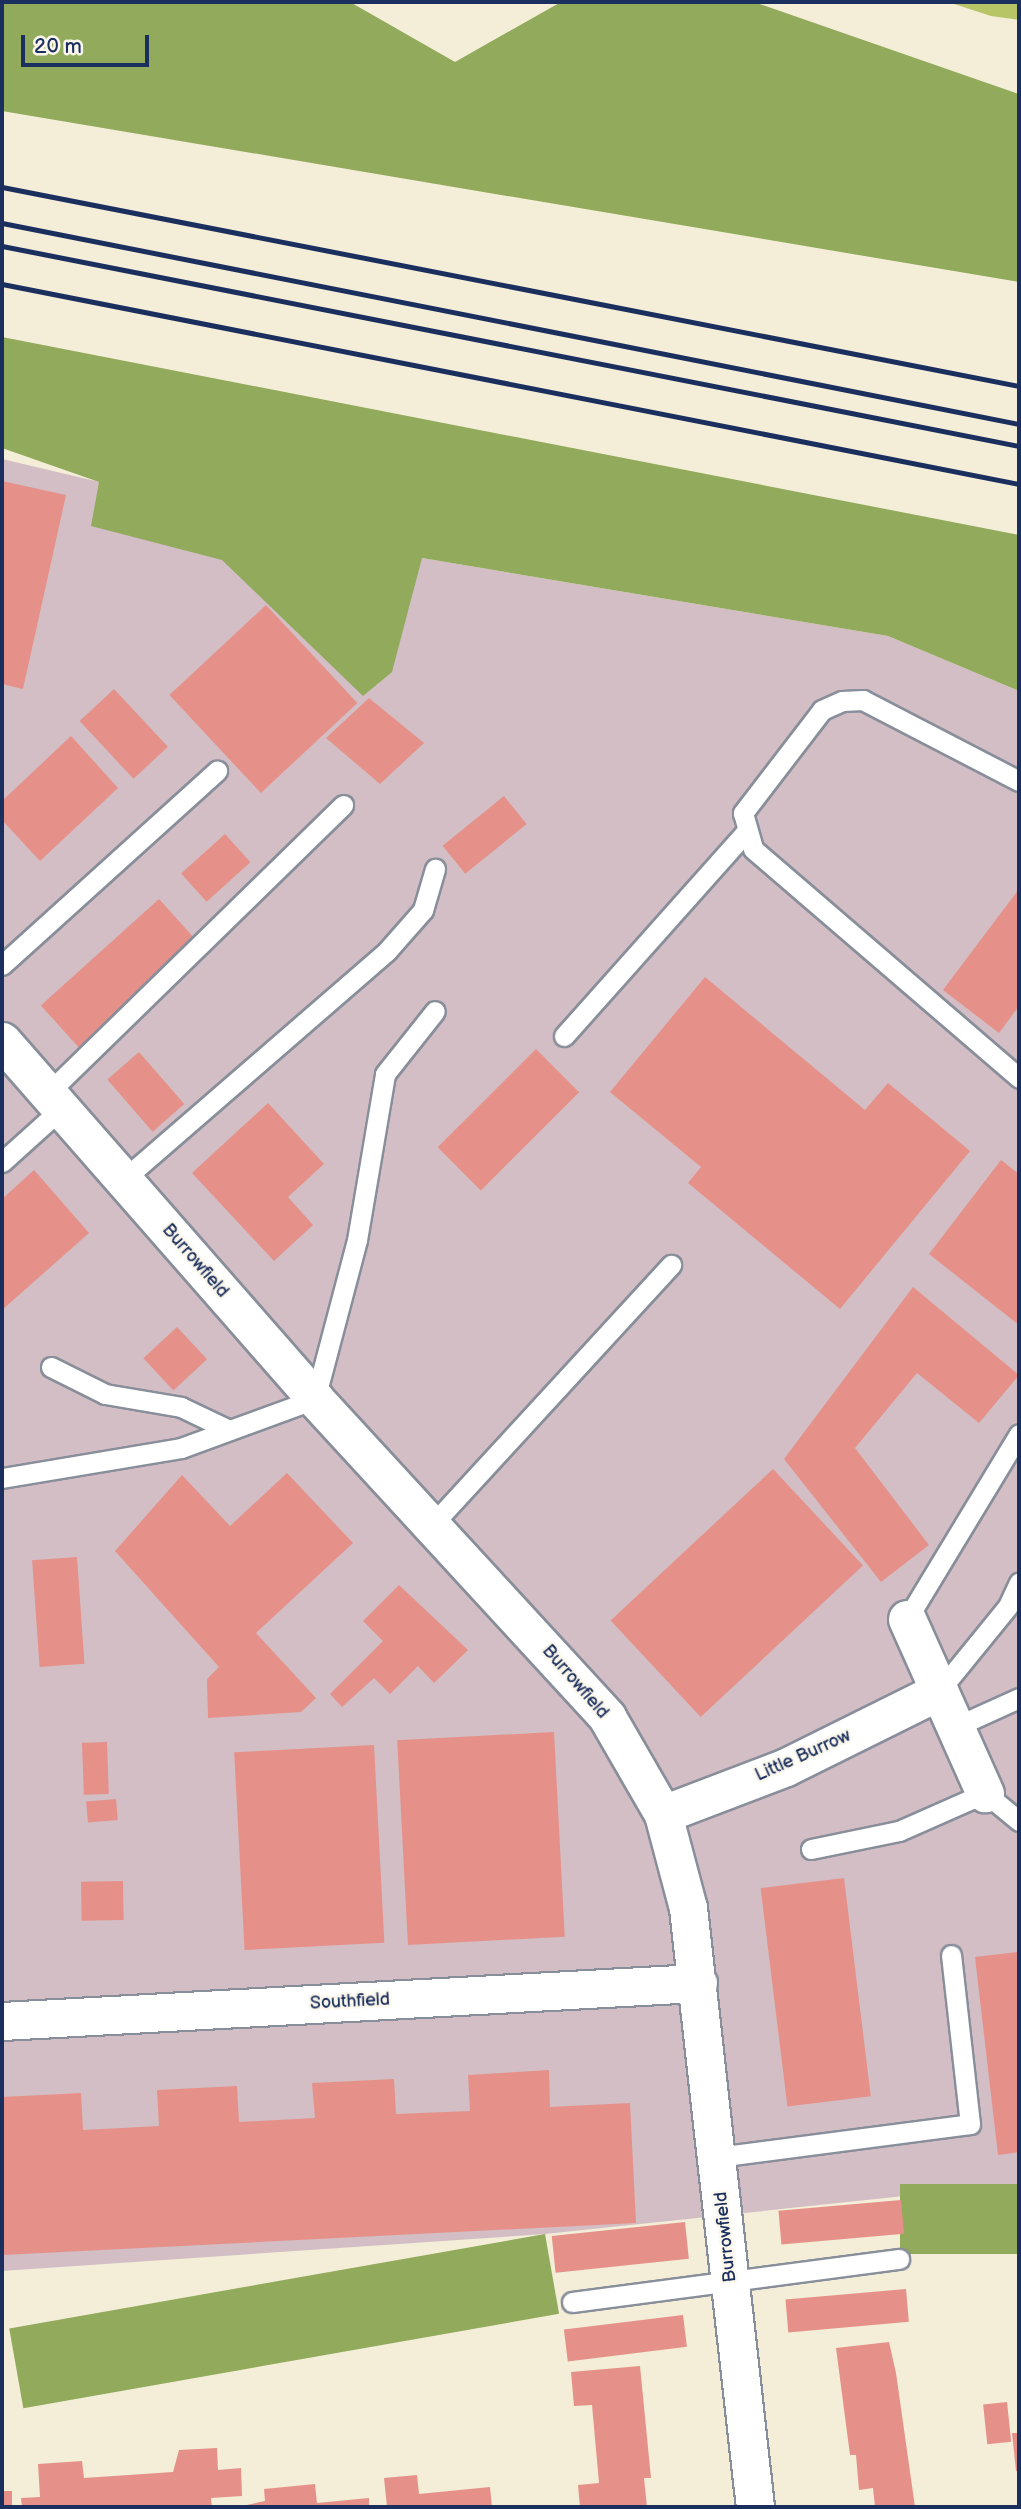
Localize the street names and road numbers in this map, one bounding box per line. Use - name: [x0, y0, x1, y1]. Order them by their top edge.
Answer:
- street label: Burrowfield: [157, 1220, 233, 1302]
- street label: Burrowfield: [537, 1641, 613, 1723]
- street label: Little Burrow: [752, 1725, 854, 1787]
- street label: Southfield: [309, 1989, 391, 2015]
- street label: Burrowfield: [711, 2191, 741, 2283]

